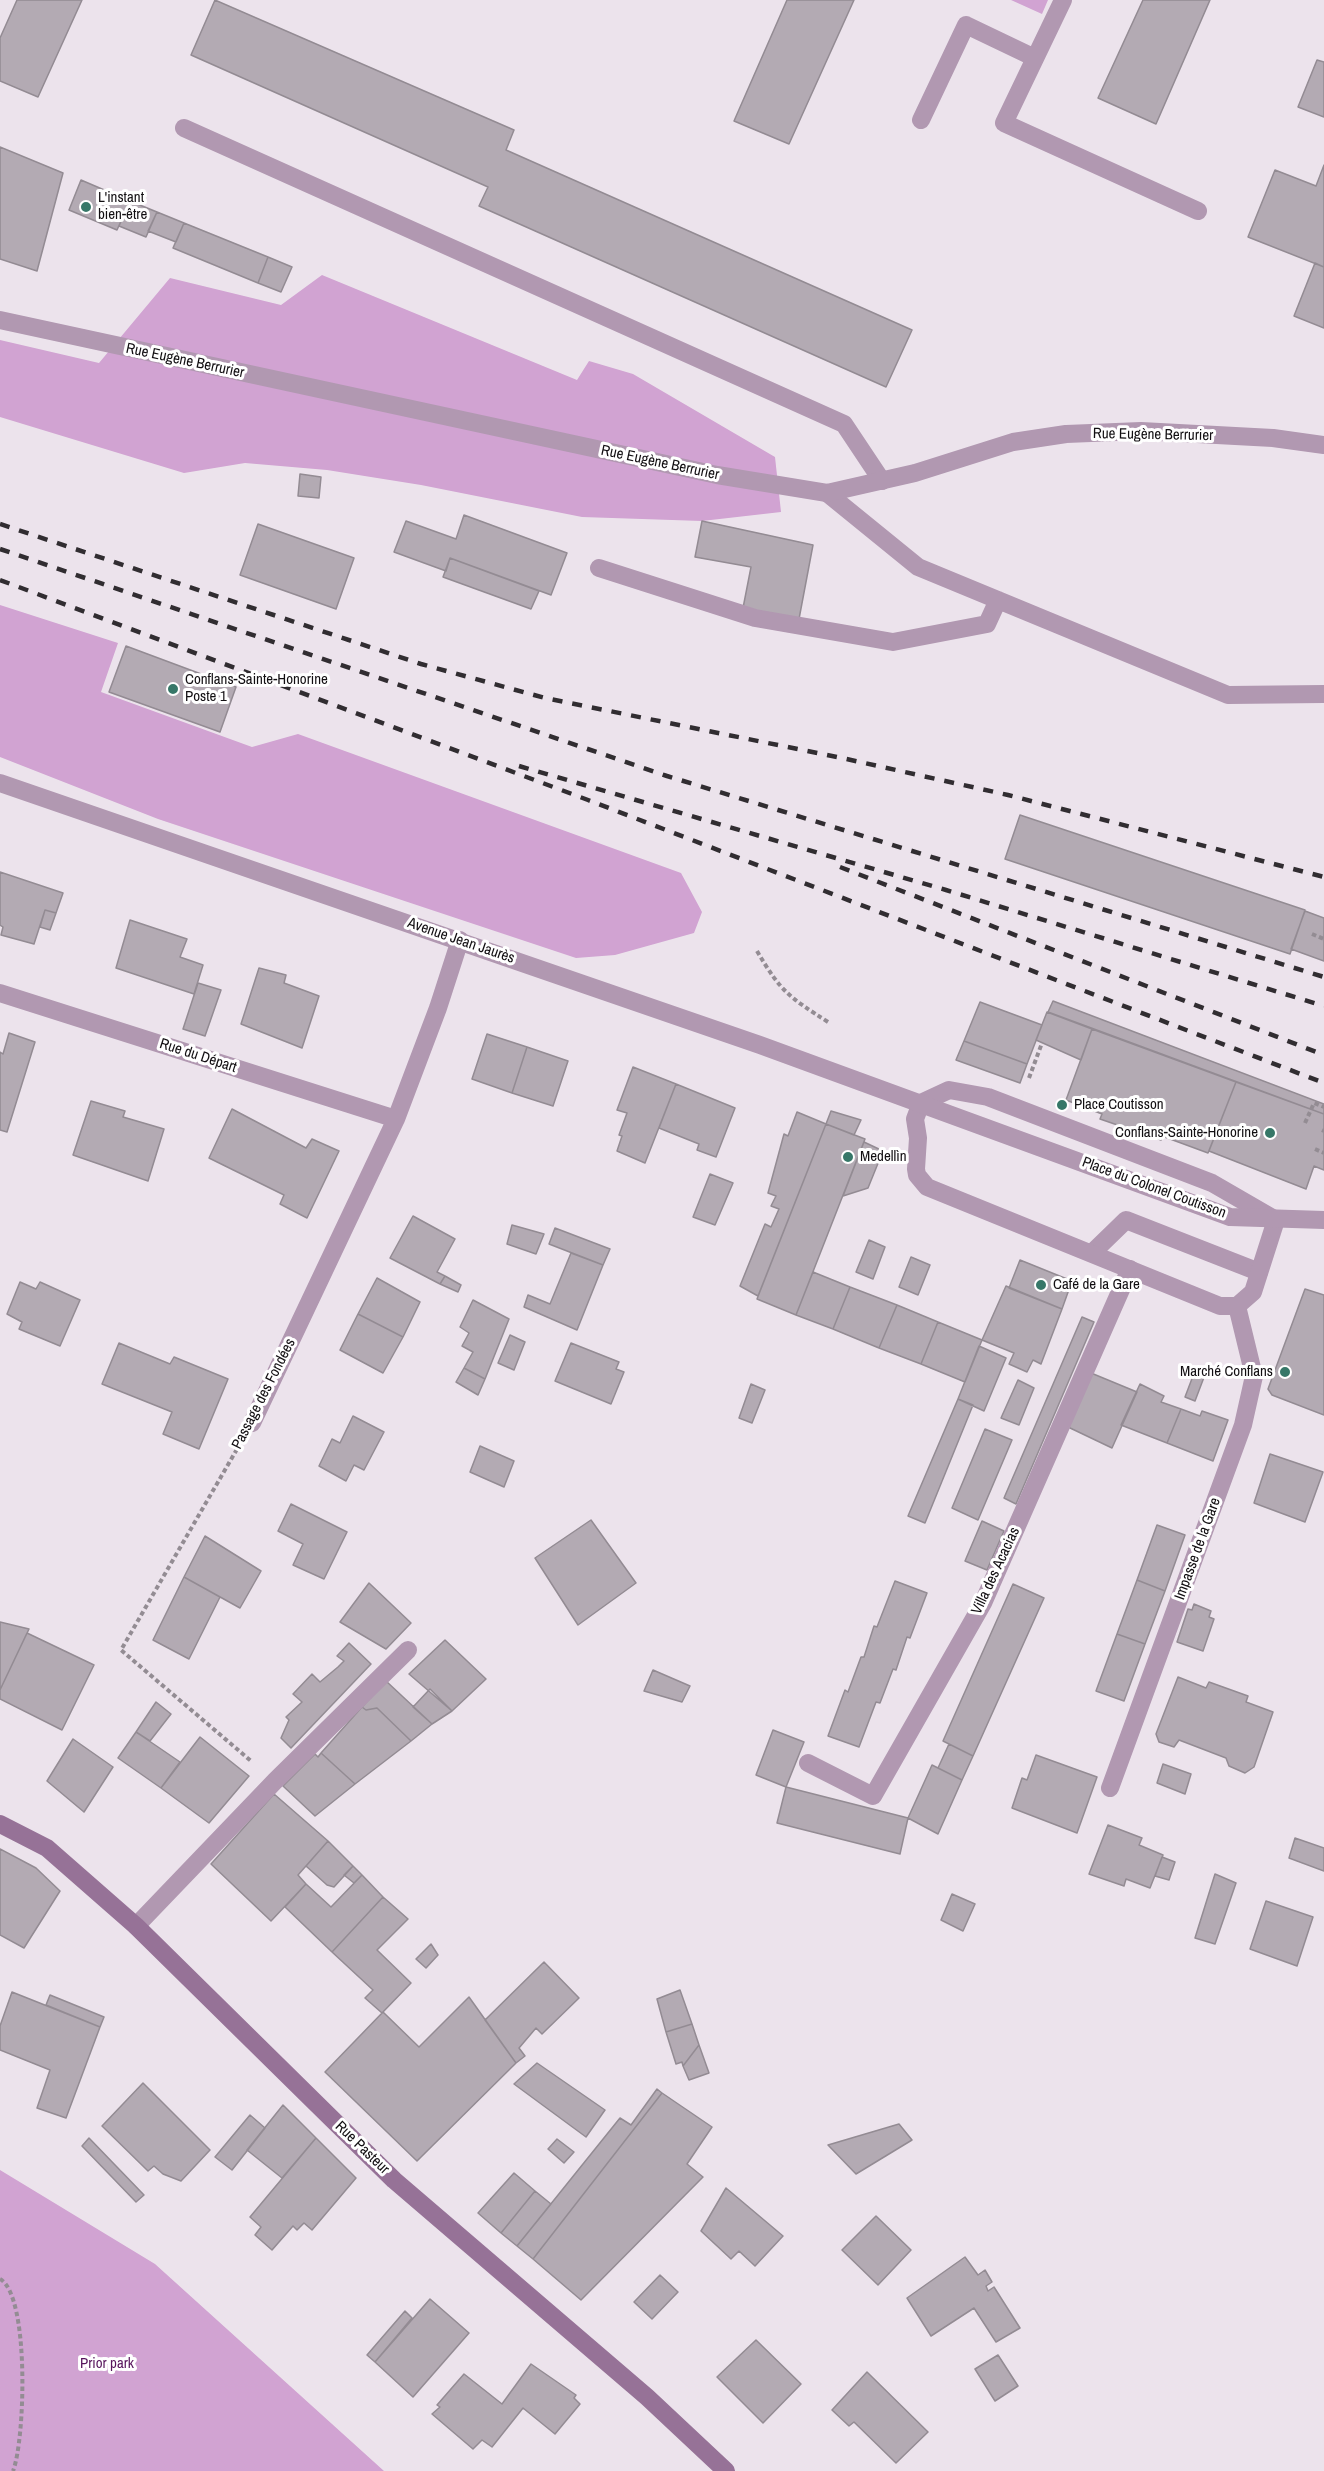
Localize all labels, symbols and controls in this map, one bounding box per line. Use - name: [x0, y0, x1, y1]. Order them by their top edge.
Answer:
- place label: L'instant bien-être: [98, 189, 147, 224]
- marker: L'instant bien-être: [79, 200, 93, 214]
- street label: Rue Eugène Berrurier: [124, 340, 246, 382]
- street label: Rue Eugène Berrurier: [1093, 425, 1213, 445]
- street label: Rue Eugène Berrurier: [599, 442, 721, 484]
- place label: Conflans-Sainte-Honorine Poste 1: [185, 671, 328, 706]
- marker: Conflans-Sainte-Honorine Poste 1: [166, 682, 180, 696]
- street label: Avenue Jean Jaurès: [405, 914, 517, 968]
- street label: Rue du Départ: [157, 1035, 239, 1077]
- place label: Place Coutisson: [1074, 1096, 1164, 1114]
- marker: Place Coutisson: [1055, 1098, 1069, 1112]
- place label: Conflans-Sainte-Honorine: [1115, 1124, 1258, 1142]
- marker: Conflans-Sainte-Honorine: [1263, 1126, 1277, 1140]
- place label: Medellìn: [860, 1148, 906, 1166]
- marker: Medellìn: [841, 1150, 855, 1164]
- street label: Place du Colonel Coutisson: [1080, 1154, 1228, 1222]
- place label: Café de la Gare: [1053, 1276, 1140, 1294]
- marker: Café de la Gare: [1034, 1278, 1048, 1292]
- street label: Passage des Fondées: [228, 1336, 300, 1452]
- place label: Marché Conflans: [1180, 1363, 1273, 1381]
- marker: Marché Conflans: [1278, 1365, 1292, 1379]
- street label: Impasse de la Gare: [1171, 1495, 1225, 1603]
- street label: Villa des Acacias: [968, 1525, 1024, 1617]
- street label: Rue Pasteur: [331, 2118, 393, 2178]
- park label: Prior park: [80, 2355, 134, 2373]

